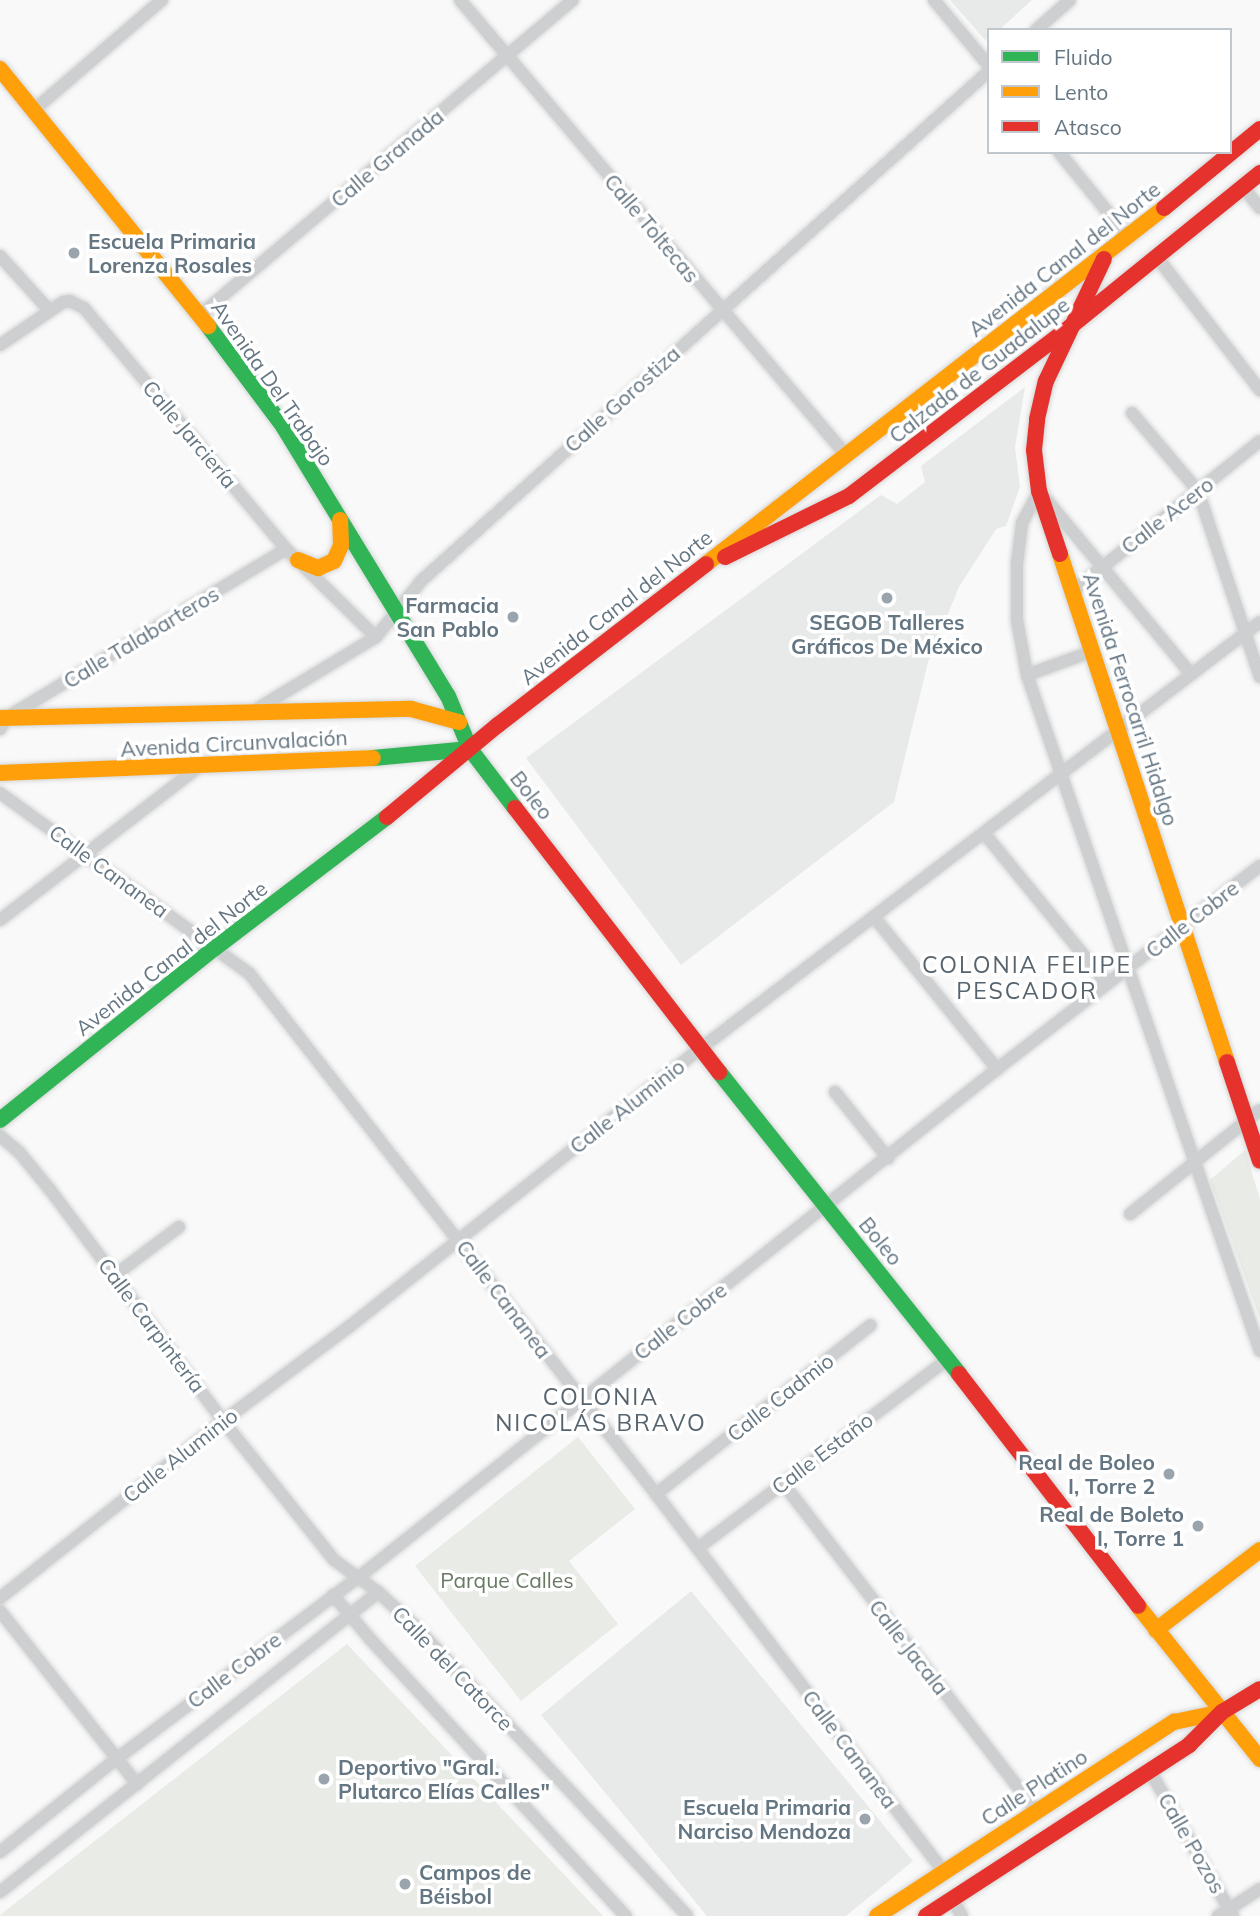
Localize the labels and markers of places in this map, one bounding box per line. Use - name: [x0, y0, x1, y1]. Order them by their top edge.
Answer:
- place label: Escuela Primaria Lorenza Rosales: [88, 228, 256, 278]
- marker: Escuela Primaria Lorenza Rosales: [66, 245, 82, 261]
- marker: SEGOB Talleres Gráficos De México: [879, 590, 895, 606]
- place label: Farmacia San Pablo: [397, 592, 499, 642]
- marker: Farmacia San Pablo: [505, 609, 521, 625]
- place label: SEGOB Talleres Gráficos De México: [791, 609, 983, 659]
- place label: Real de Boleo I, Torre 2: [1018, 1449, 1155, 1499]
- marker: Real de Boleo I, Torre 2: [1161, 1466, 1177, 1482]
- place label: Real de Boleto I, Torre 1: [1039, 1501, 1184, 1551]
- marker: Real de Boleto I, Torre 1: [1190, 1518, 1206, 1534]
- place label: Deportivo "Gral. Plutarco Elías Calles": [338, 1754, 550, 1804]
- marker: Deportivo "Gral. Plutarco Elías Calles": [316, 1771, 332, 1787]
- place label: Escuela Primaria Narciso Mendoza: [678, 1794, 851, 1844]
- marker: Escuela Primaria Narciso Mendoza: [857, 1811, 873, 1827]
- place label: Campos de Béisbol: [419, 1859, 531, 1909]
- marker: Campos de Béisbol: [397, 1876, 413, 1892]

